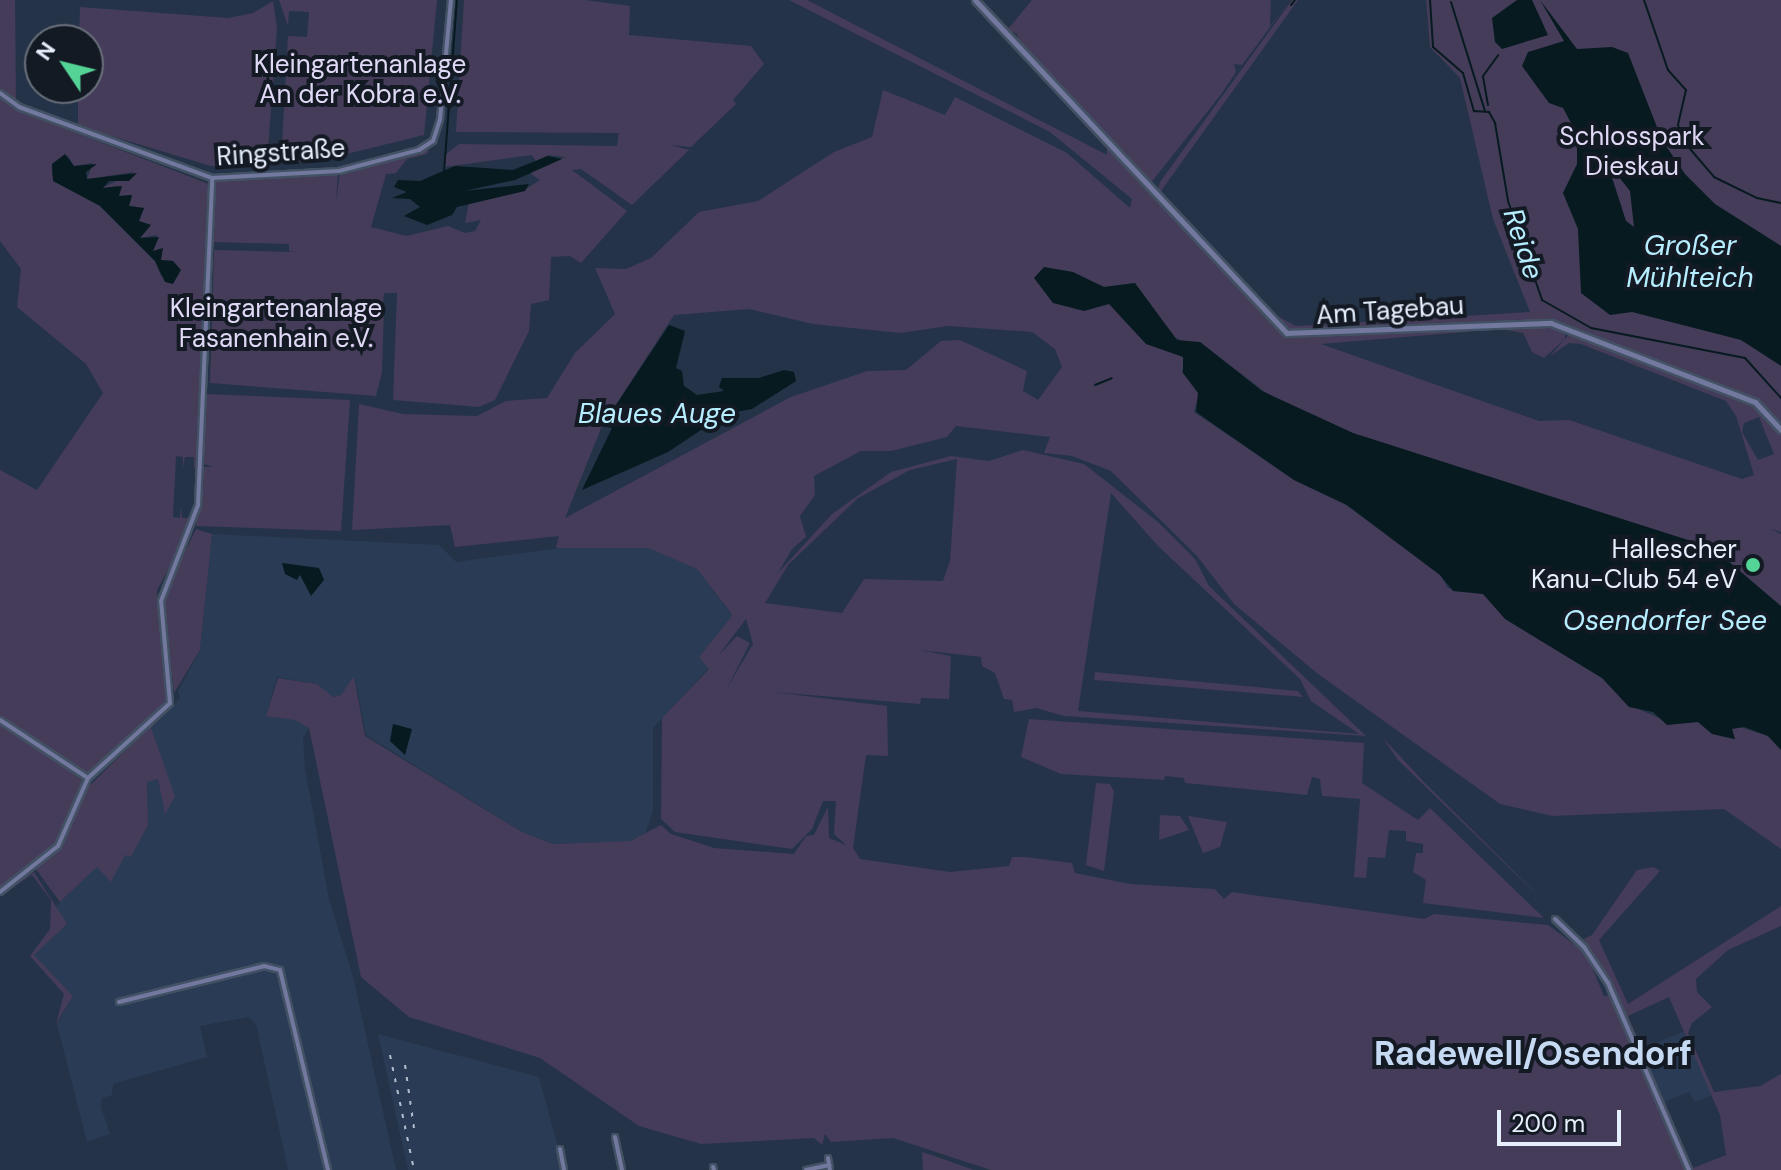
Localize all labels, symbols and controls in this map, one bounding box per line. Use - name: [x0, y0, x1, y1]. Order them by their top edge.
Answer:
- north arrow: [24, 24, 104, 104]
- text: N: [29, 36, 62, 66]
- park label: Kleingartenanlage An der Kobra e.V.: [254, 49, 466, 110]
- park label: Schlosspark Dieskau: [1559, 121, 1705, 182]
- street label: Ringstraße: [215, 133, 347, 173]
- water label: Reide: [1496, 204, 1550, 284]
- water label: Großer Mühlteich: [1626, 229, 1754, 295]
- street label: Am Tagebau: [1315, 290, 1465, 332]
- park label: Kleingartenanlage Fasanenhain e.V.: [170, 293, 382, 354]
- water label: Blaues Auge: [578, 397, 736, 431]
- place label: Hallescher Kanu-Club 54 eV: [1531, 534, 1737, 596]
- marker: Hallescher Kanu-Club 54 eV: [1744, 556, 1762, 574]
- water label: Osendorfer See: [1563, 604, 1767, 638]
- district label: Radewell/Osendorf: [1374, 1034, 1692, 1074]
- scale bar: [1501, 1094, 1625, 1144]
- text: 200 m: [1511, 1108, 1585, 1139]

